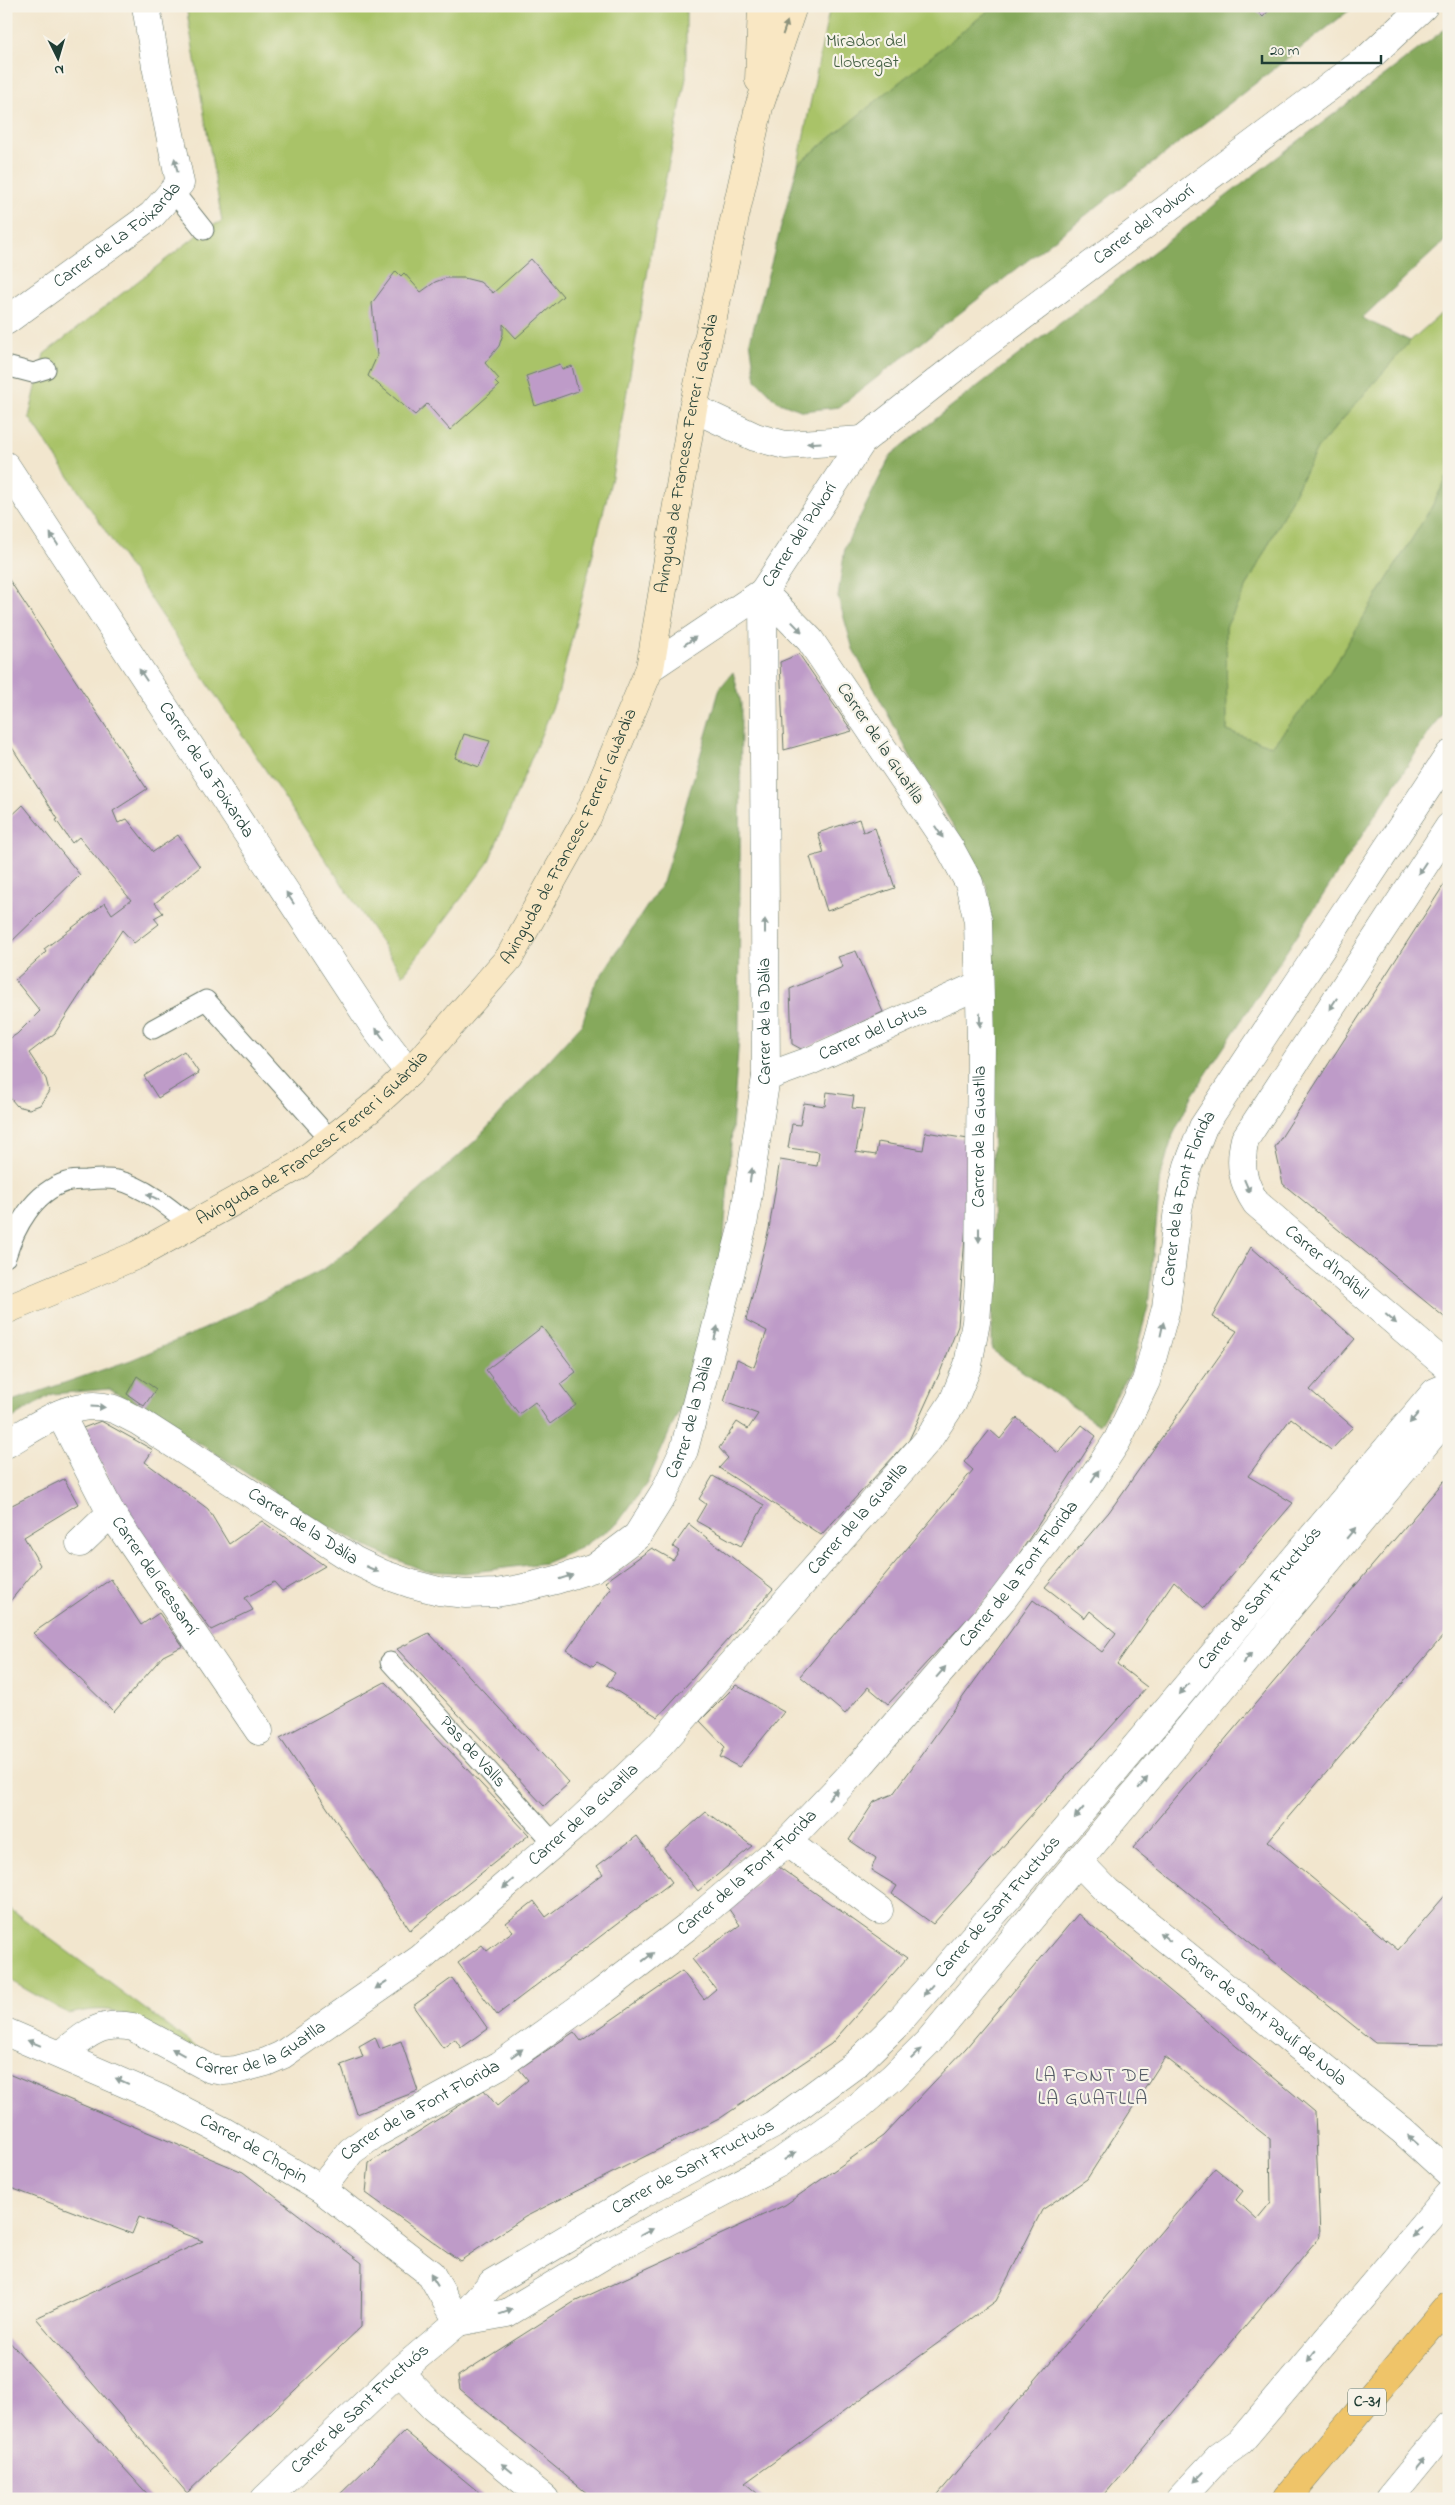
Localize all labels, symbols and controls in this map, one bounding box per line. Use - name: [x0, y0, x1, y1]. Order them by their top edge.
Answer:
- one-way arrow: [782, 20, 790, 35]
- park label: Mirador del Llobregat: [826, 29, 906, 77]
- north arrow: [32, 32, 82, 82]
- scale bar: [1262, 32, 1381, 64]
- text: 20 m: [1270, 40, 1300, 62]
- text: N: [53, 59, 65, 80]
- one-way arrow: [172, 157, 180, 172]
- street label: Carrer de La Foixarda: [48, 176, 188, 295]
- street label: Carrer del Polvorí: [1088, 179, 1201, 272]
- street label: Avinguda de Francesc Ferrer i Guàrdia: [650, 311, 726, 595]
- one-way arrow: [806, 440, 822, 448]
- street label: Carrer del Polvorí: [756, 478, 844, 593]
- one-way arrow: [49, 532, 59, 545]
- one-way arrow: [791, 620, 803, 632]
- one-way arrow: [684, 636, 697, 646]
- one-way arrow: [139, 668, 148, 681]
- street label: Carrer de la Guatlla: [830, 678, 930, 810]
- street label: Carrer de La Foixarda: [151, 697, 260, 844]
- street label: Avinguda de Francesc Ferrer i Guàrdia: [495, 705, 644, 971]
- one-way arrow: [934, 825, 944, 839]
- one-way arrow: [1417, 861, 1427, 875]
- one-way arrow: [286, 891, 295, 905]
- one-way arrow: [761, 918, 769, 934]
- street label: Carrer de la Dàlia: [752, 958, 779, 1087]
- street label: Carrer del Lotus: [815, 997, 931, 1068]
- one-way arrow: [1328, 997, 1338, 1011]
- one-way arrow: [976, 1012, 984, 1028]
- one-way arrow: [375, 1027, 385, 1041]
- street label: Avinguda de Francesc Ferrer i Guàrdia: [192, 1046, 435, 1233]
- street label: Carrer de la Guatlla: [967, 1066, 994, 1208]
- street label: Carrer de la Font Florida: [1156, 1106, 1223, 1288]
- one-way arrow: [747, 1166, 755, 1182]
- one-way arrow: [1243, 1179, 1251, 1194]
- one-way arrow: [146, 1193, 160, 1201]
- street label: Carrer d'Indíbil: [1278, 1219, 1374, 1306]
- one-way arrow: [975, 1227, 983, 1243]
- one-way arrow: [1384, 1314, 1397, 1325]
- one-way arrow: [1158, 1321, 1166, 1336]
- one-way arrow: [712, 1326, 720, 1341]
- street label: Carrer de la Dàlia: [659, 1353, 721, 1483]
- one-way arrow: [91, 1403, 107, 1411]
- one-way arrow: [1408, 1412, 1419, 1425]
- street label: Carrer de la Guatlla: [802, 1457, 915, 1581]
- one-way arrow: [1090, 1469, 1100, 1482]
- street label: Carrer de la Dàlia: [242, 1482, 363, 1572]
- street label: Carrer de la Font Florida: [953, 1496, 1086, 1654]
- street label: Carrer del Gessamí: [104, 1511, 204, 1641]
- street label: Carrer de Sant Fructuós: [1192, 1521, 1329, 1676]
- one-way arrow: [1345, 1527, 1356, 1540]
- one-way arrow: [365, 1565, 379, 1573]
- one-way arrow: [559, 1573, 574, 1581]
- one-way arrow: [1241, 1652, 1252, 1665]
- one-way arrow: [935, 1666, 946, 1679]
- one-way arrow: [1179, 1682, 1190, 1695]
- street label: Pas de Valls: [432, 1711, 511, 1794]
- street label: Carrer de la Guatlla: [523, 1758, 645, 1873]
- one-way arrow: [1137, 1778, 1149, 1790]
- one-way arrow: [827, 1788, 839, 1800]
- street label: Carrer de la Font Florida: [672, 1804, 824, 1943]
- one-way arrow: [1074, 1807, 1085, 1820]
- street label: Carrer de Sant Fructuós: [929, 1830, 1068, 1985]
- one-way arrow: [503, 1878, 515, 1890]
- one-way arrow: [1159, 1932, 1172, 1943]
- street label: Carrer de Sant Paulí de Nola: [1173, 1941, 1352, 2093]
- one-way arrow: [641, 1952, 655, 1962]
- one-way arrow: [375, 1980, 388, 1990]
- one-way arrow: [922, 1983, 933, 1996]
- street label: Carrer de la Guatlla: [190, 2015, 332, 2084]
- one-way arrow: [26, 2039, 41, 2047]
- one-way arrow: [171, 2048, 184, 2057]
- one-way arrow: [510, 2048, 524, 2058]
- one-way arrow: [910, 2048, 922, 2060]
- street label: Carrer de la Font Florida: [335, 2054, 505, 2167]
- district label: LA FONT DE LA GUATLLA: [1035, 2062, 1151, 2114]
- one-way arrow: [115, 2077, 129, 2085]
- street label: Carrer de Chopin: [195, 2108, 312, 2191]
- street label: Carrer de Sant Fructuós: [607, 2113, 779, 2222]
- one-way arrow: [1407, 2134, 1419, 2146]
- one-way arrow: [783, 2151, 797, 2161]
- one-way arrow: [1412, 2226, 1423, 2238]
- one-way arrow: [639, 2228, 654, 2236]
- one-way arrow: [429, 2273, 438, 2287]
- one-way arrow: [499, 2308, 514, 2316]
- street label: Carrer de Sant Fructuós: [285, 2338, 436, 2481]
- one-way arrow: [1307, 2350, 1318, 2362]
- road number: C-31: [1348, 2388, 1386, 2416]
- one-way arrow: [1413, 2456, 1424, 2469]
- one-way arrow: [501, 2462, 514, 2473]
- one-way arrow: [1193, 2471, 1205, 2483]

